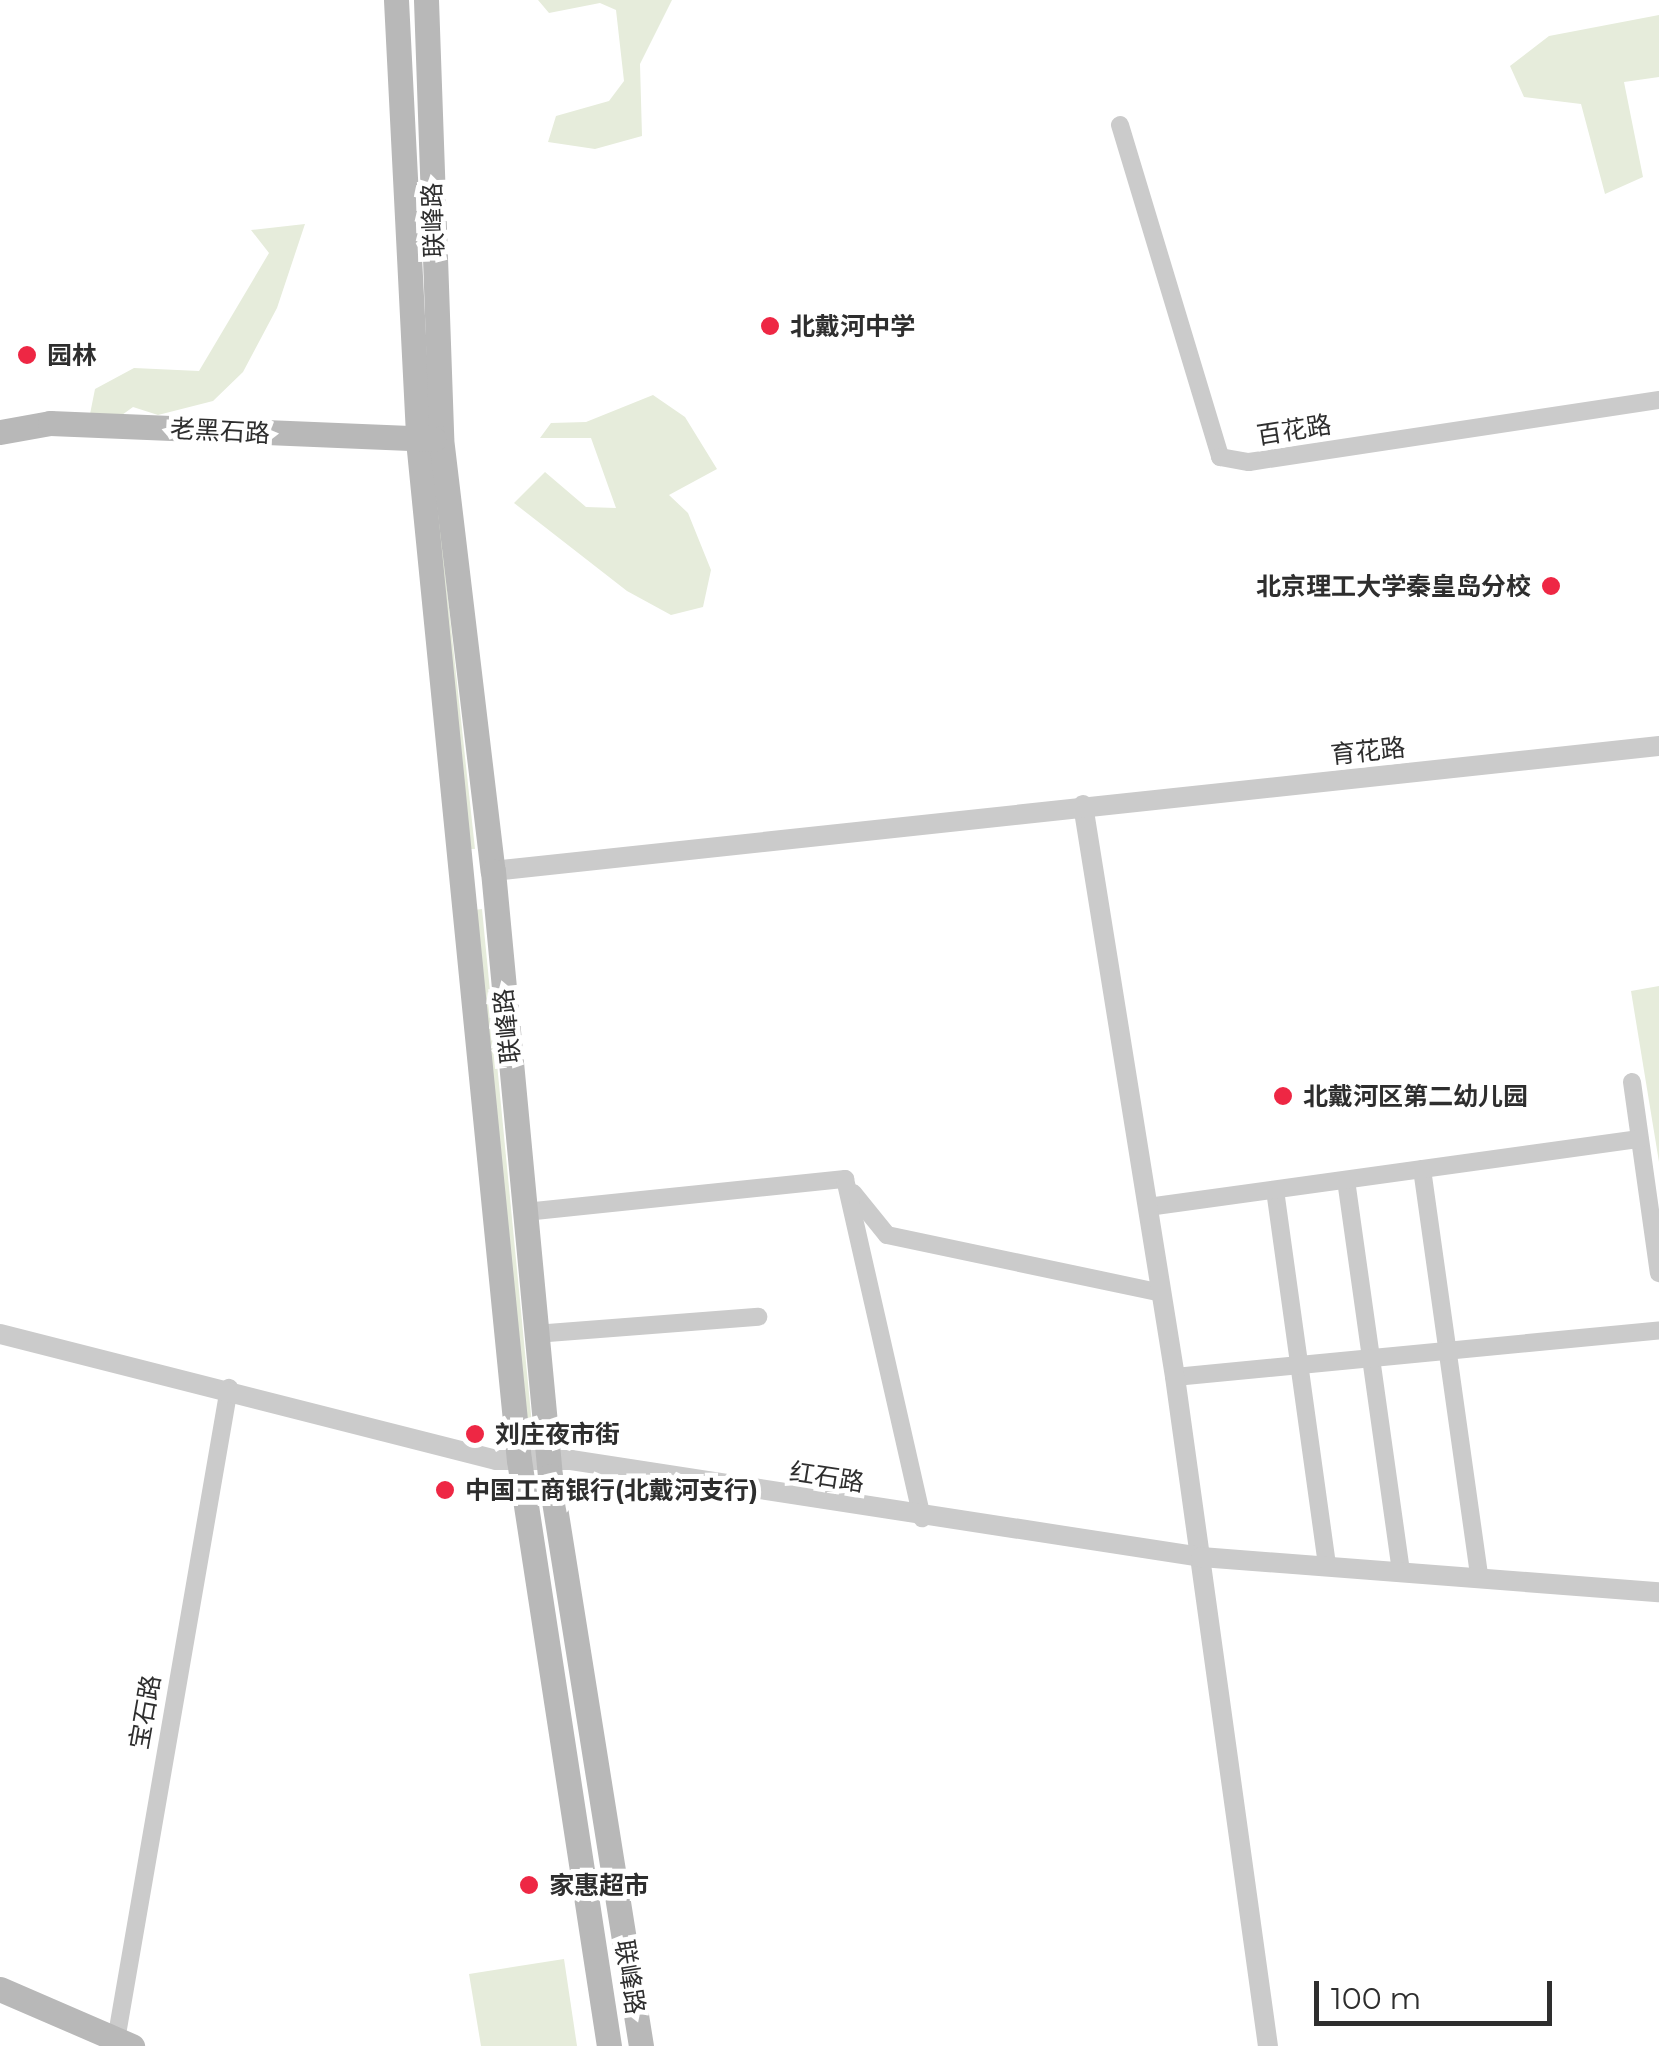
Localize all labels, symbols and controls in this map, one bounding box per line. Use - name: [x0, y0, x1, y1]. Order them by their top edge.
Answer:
- street label: 联峰路: [417, 182, 449, 258]
- place label: 北戴河中学: [790, 311, 915, 341]
- marker: 北戴河中学: [759, 315, 781, 337]
- place label: 园林: [47, 340, 97, 370]
- marker: 园林: [16, 344, 38, 366]
- street label: 百花路: [1255, 409, 1333, 451]
- street label: 老黑石路: [169, 413, 271, 449]
- place label: 北京理工大学秦皇岛分校: [1256, 571, 1531, 601]
- marker: 北京理工大学秦皇岛分校: [1540, 575, 1562, 597]
- street label: 育花路: [1329, 732, 1407, 770]
- street label: 联峰路: [488, 987, 526, 1065]
- place label: 北戴河区第二幼儿园: [1303, 1081, 1528, 1111]
- marker: 北戴河区第二幼儿园: [1272, 1085, 1294, 1107]
- place label: 刘庄夜市街: [495, 1419, 620, 1449]
- marker: 刘庄夜市街: [464, 1423, 486, 1445]
- street label: 红石路: [788, 1456, 866, 1498]
- place label: 中国工商银行(北戴河支行): [465, 1475, 758, 1505]
- marker: 中国工商银行(北戴河支行): [434, 1479, 456, 1501]
- street label: 宝石路: [124, 1672, 166, 1752]
- place label: 家惠超市: [549, 1870, 649, 1900]
- marker: 家惠超市: [518, 1874, 540, 1896]
- street label: 联峰路: [609, 1938, 651, 2016]
- scale bar: [1319, 1961, 1556, 2023]
- text: 100 m: [1331, 1980, 1421, 2017]

